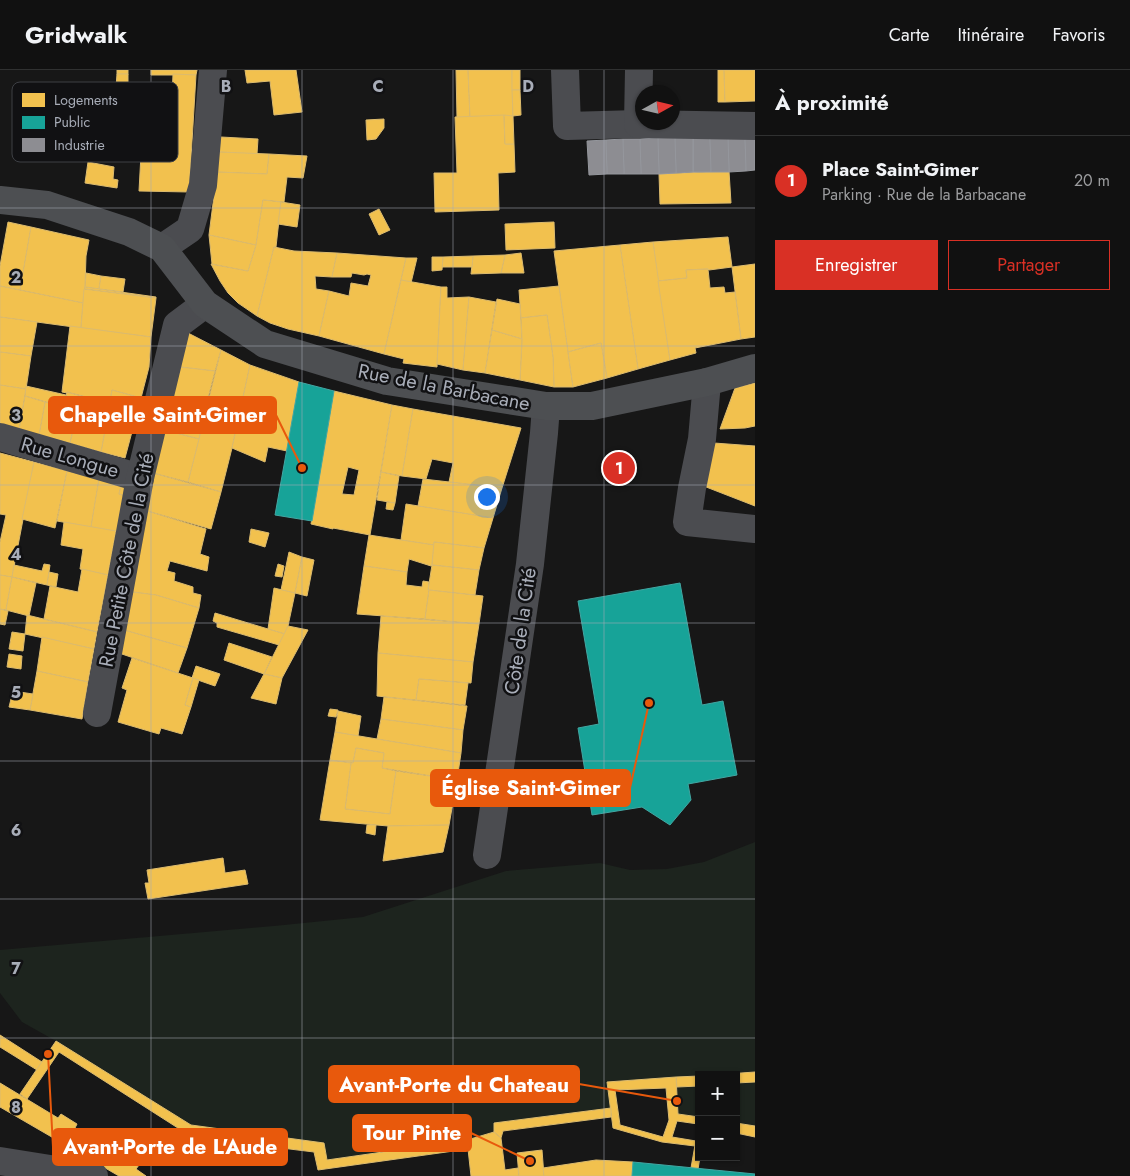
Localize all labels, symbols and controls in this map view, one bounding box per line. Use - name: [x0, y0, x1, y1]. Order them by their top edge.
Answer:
- text: Gridwalk: [25, 17, 127, 52]
- text: Carte: [889, 22, 930, 48]
- text: Itinéraire: [958, 22, 1024, 48]
- text: Favoris: [1052, 22, 1105, 48]
- text: B: [221, 75, 231, 98]
- text: C: [372, 75, 384, 98]
- text: D: [522, 75, 534, 98]
- legend: [12, 82, 178, 162]
- north arrow: [635, 85, 680, 130]
- text: À proximité: [775, 88, 889, 118]
- text: Logements: [54, 90, 118, 110]
- text: Public: [54, 112, 90, 132]
- text: Industrie: [54, 135, 105, 155]
- text: Place Saint-Gimer: [822, 156, 979, 183]
- text: 1: [787, 169, 795, 192]
- text: 20 m: [1074, 169, 1110, 192]
- text: Parking · Rue de la Barbacane: [822, 183, 1026, 206]
- button: Enregistrer: [775, 240, 938, 290]
- button: Partager: [948, 240, 1110, 290]
- text: 2: [11, 266, 21, 289]
- street label: Rue de la Barbacane: [355, 357, 532, 418]
- callout: Chapelle Saint-Gimer: [49, 397, 276, 433]
- text: Chapelle Saint-Gimer: [59, 400, 267, 430]
- text: 3: [11, 404, 21, 427]
- street label: Rue Longue: [18, 430, 122, 485]
- pin: 1: [603, 449, 635, 487]
- street label: Rue Petite Côte de la Cité: [92, 451, 161, 670]
- your location: [474, 484, 500, 510]
- text: 4: [10, 543, 22, 566]
- street label: Côte de la Cité: [497, 566, 544, 696]
- text: 5: [11, 681, 21, 704]
- callout: Église Saint-Gimer: [431, 770, 630, 806]
- text: Église Saint-Gimer: [441, 773, 621, 803]
- text: 6: [11, 819, 21, 842]
- text: 7: [11, 957, 21, 980]
- callout: Avant-Porte du Chateau: [329, 1066, 579, 1102]
- text: Avant-Porte du Chateau: [338, 1070, 569, 1100]
- map controls: [695, 1071, 740, 1161]
- button: +: [695, 1071, 740, 1116]
- text: 8: [11, 1096, 21, 1119]
- callout: Tour Pinte: [353, 1115, 471, 1151]
- button: −: [695, 1116, 740, 1161]
- text: Tour Pinte: [363, 1118, 461, 1148]
- callout: Avant-Porte de L'Aude: [53, 1129, 287, 1165]
- text: Avant-Porte de L'Aude: [62, 1132, 277, 1162]

